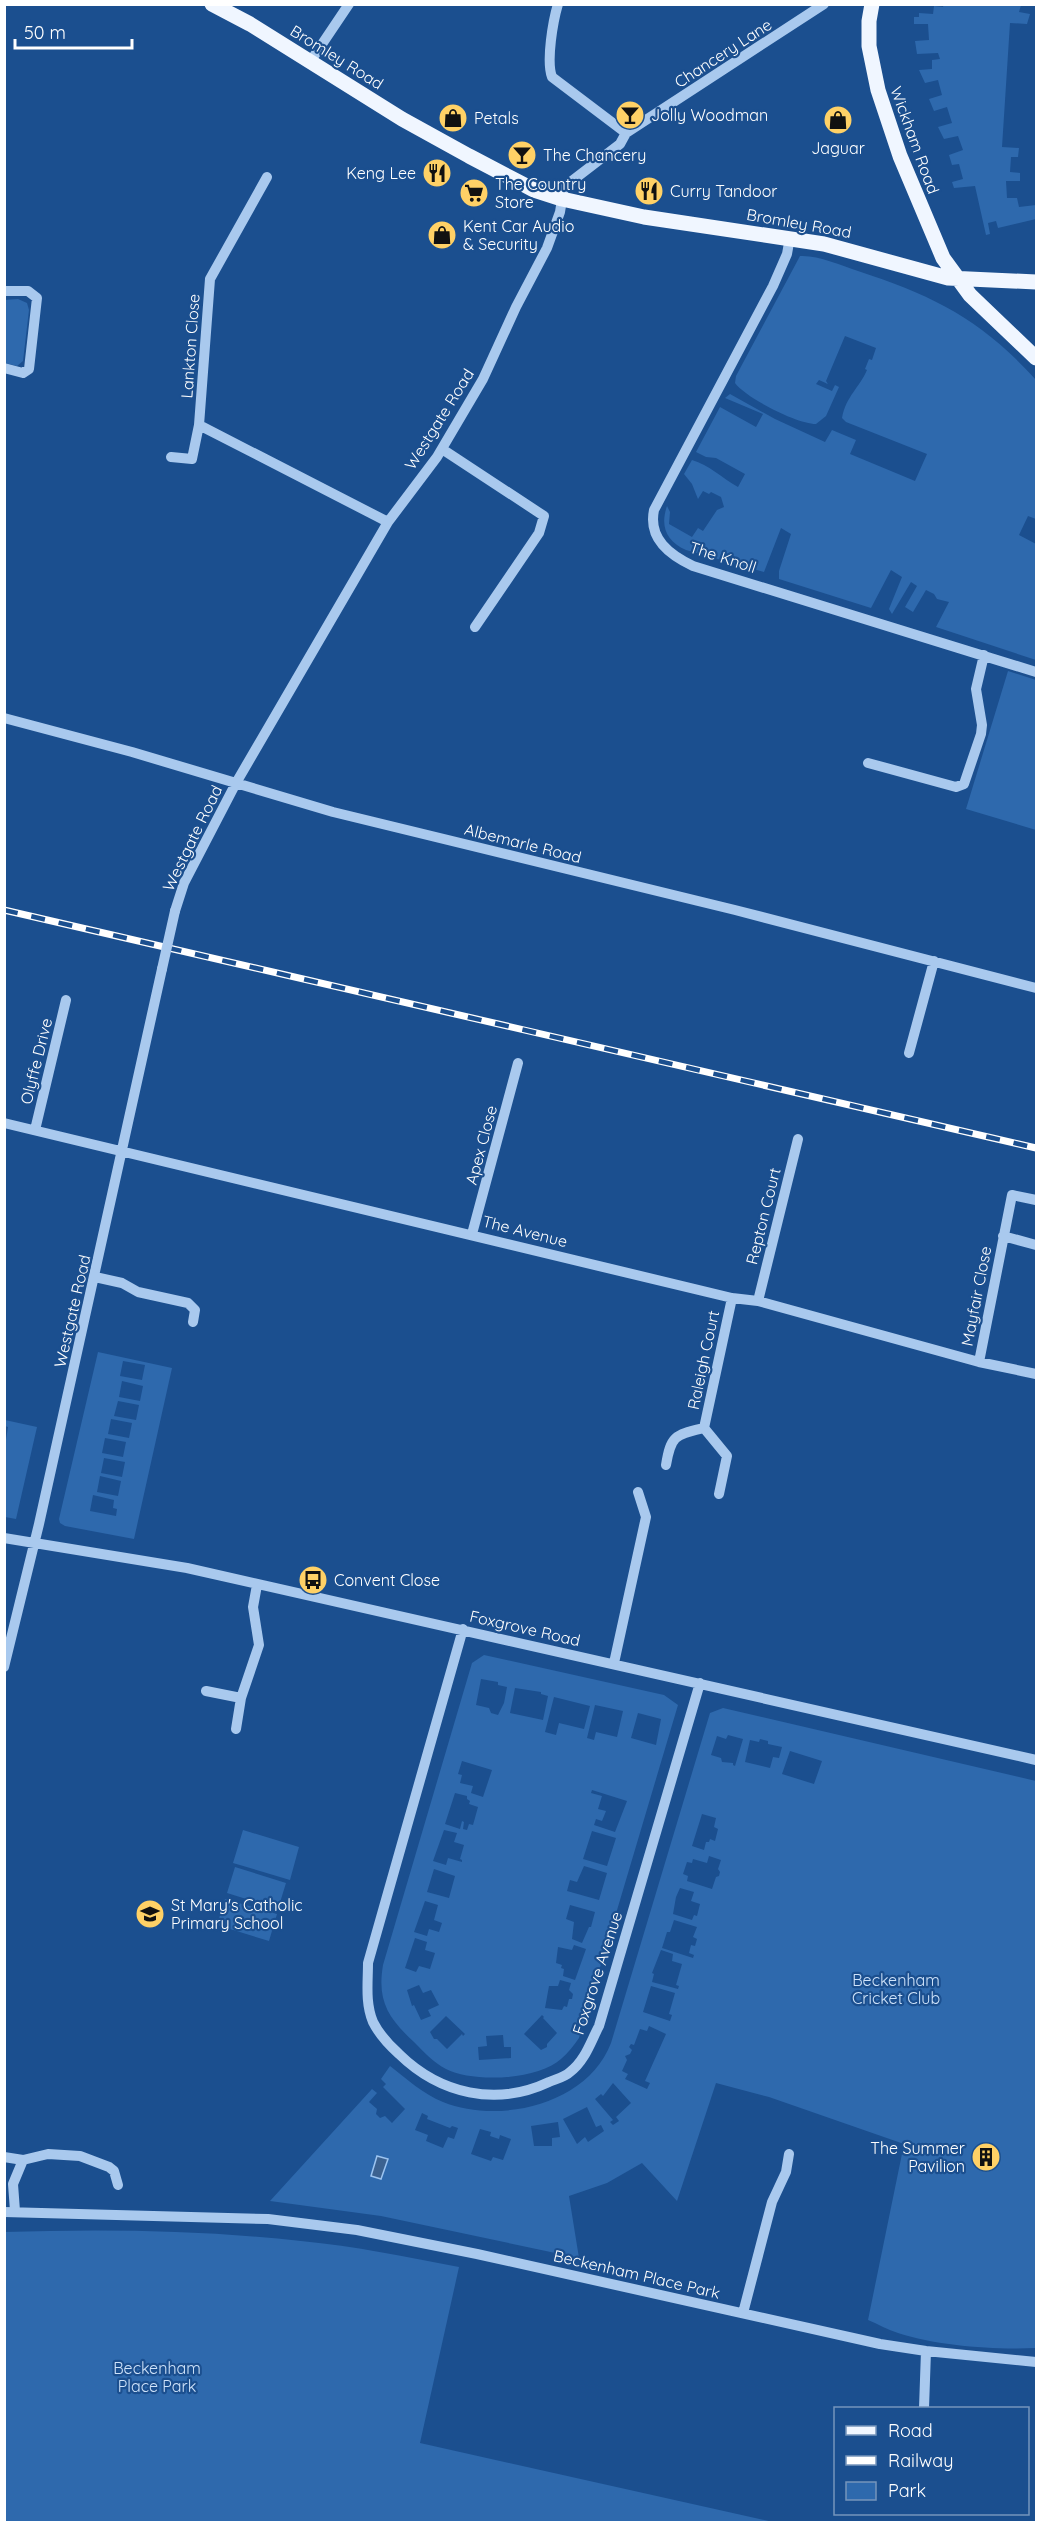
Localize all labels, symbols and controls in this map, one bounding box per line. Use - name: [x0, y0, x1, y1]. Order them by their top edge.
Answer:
- scale bar: [15, 12, 132, 50]
- street label: Chancery Lane: [671, 14, 775, 92]
- street label: Bromley Road: [287, 20, 387, 94]
- text: 50 m: [24, 21, 66, 44]
- street label: Wickham Road: [886, 83, 944, 197]
- bar icon: Jolly Woodman: [614, 99, 646, 131]
- shop icon: Petals: [437, 102, 469, 134]
- shop icon: Jaguar: [822, 104, 854, 136]
- place label: Jolly Woodman: [651, 105, 768, 125]
- place label: Petals: [474, 108, 519, 128]
- place label: Jaguar: [811, 138, 865, 158]
- bar icon: The Chancery: [506, 139, 538, 171]
- place label: The Chancery: [543, 145, 646, 165]
- restaurant icon: Keng Lee: [421, 157, 453, 189]
- place label: Keng Lee: [346, 163, 416, 183]
- place label: The Country Store: [495, 174, 586, 212]
- restaurant icon: Curry Tandoor: [633, 175, 665, 207]
- supermarket icon: The Country Store: [458, 177, 490, 209]
- place label: Curry Tandoor: [670, 181, 778, 201]
- street label: Bromley Road: [745, 204, 853, 242]
- place label: Kent Car Audio & Security: [463, 216, 574, 254]
- shop icon: Kent Car Audio & Security: [426, 219, 458, 251]
- street label: Lankton Close: [176, 293, 204, 399]
- street label: Westgate Road: [400, 365, 478, 473]
- street label: The Knoll: [687, 537, 759, 577]
- street label: Westgate Road: [158, 782, 226, 894]
- street label: Albemarle Road: [462, 819, 584, 867]
- street label: Olyffe Drive: [16, 1016, 56, 1106]
- street label: Apex Close: [461, 1103, 501, 1187]
- street label: Repton Court: [741, 1166, 785, 1266]
- street label: The Avenue: [480, 1211, 570, 1251]
- street label: Mayfair Close: [956, 1244, 996, 1348]
- street label: Westgate Road: [49, 1253, 95, 1369]
- street label: Raleigh Court: [683, 1309, 723, 1411]
- bus stop icon: Convent Close: [297, 1564, 329, 1596]
- place label: Convent Close: [334, 1570, 440, 1590]
- street label: Foxgrove Road: [468, 1606, 582, 1650]
- place label: St Mary's Catholic Primary School: [171, 1895, 303, 1933]
- school or university icon: St Mary's Catholic Primary School: [134, 1898, 166, 1930]
- street label: Foxgrove Avenue: [568, 1909, 626, 2037]
- park label: Beckenham Cricket Club: [852, 1970, 940, 2008]
- place label: The Summer Pavilion: [870, 2138, 965, 2176]
- building icon: The Summer Pavilion: [970, 2141, 1002, 2173]
- street label: Beckenham Place Park: [552, 2245, 722, 2303]
- park label: Beckenham Place Park: [113, 2358, 201, 2396]
- legend: [834, 2407, 1029, 2515]
- text: Road: [888, 2419, 933, 2442]
- text: Railway: [888, 2449, 954, 2472]
- text: Park: [888, 2479, 926, 2502]

